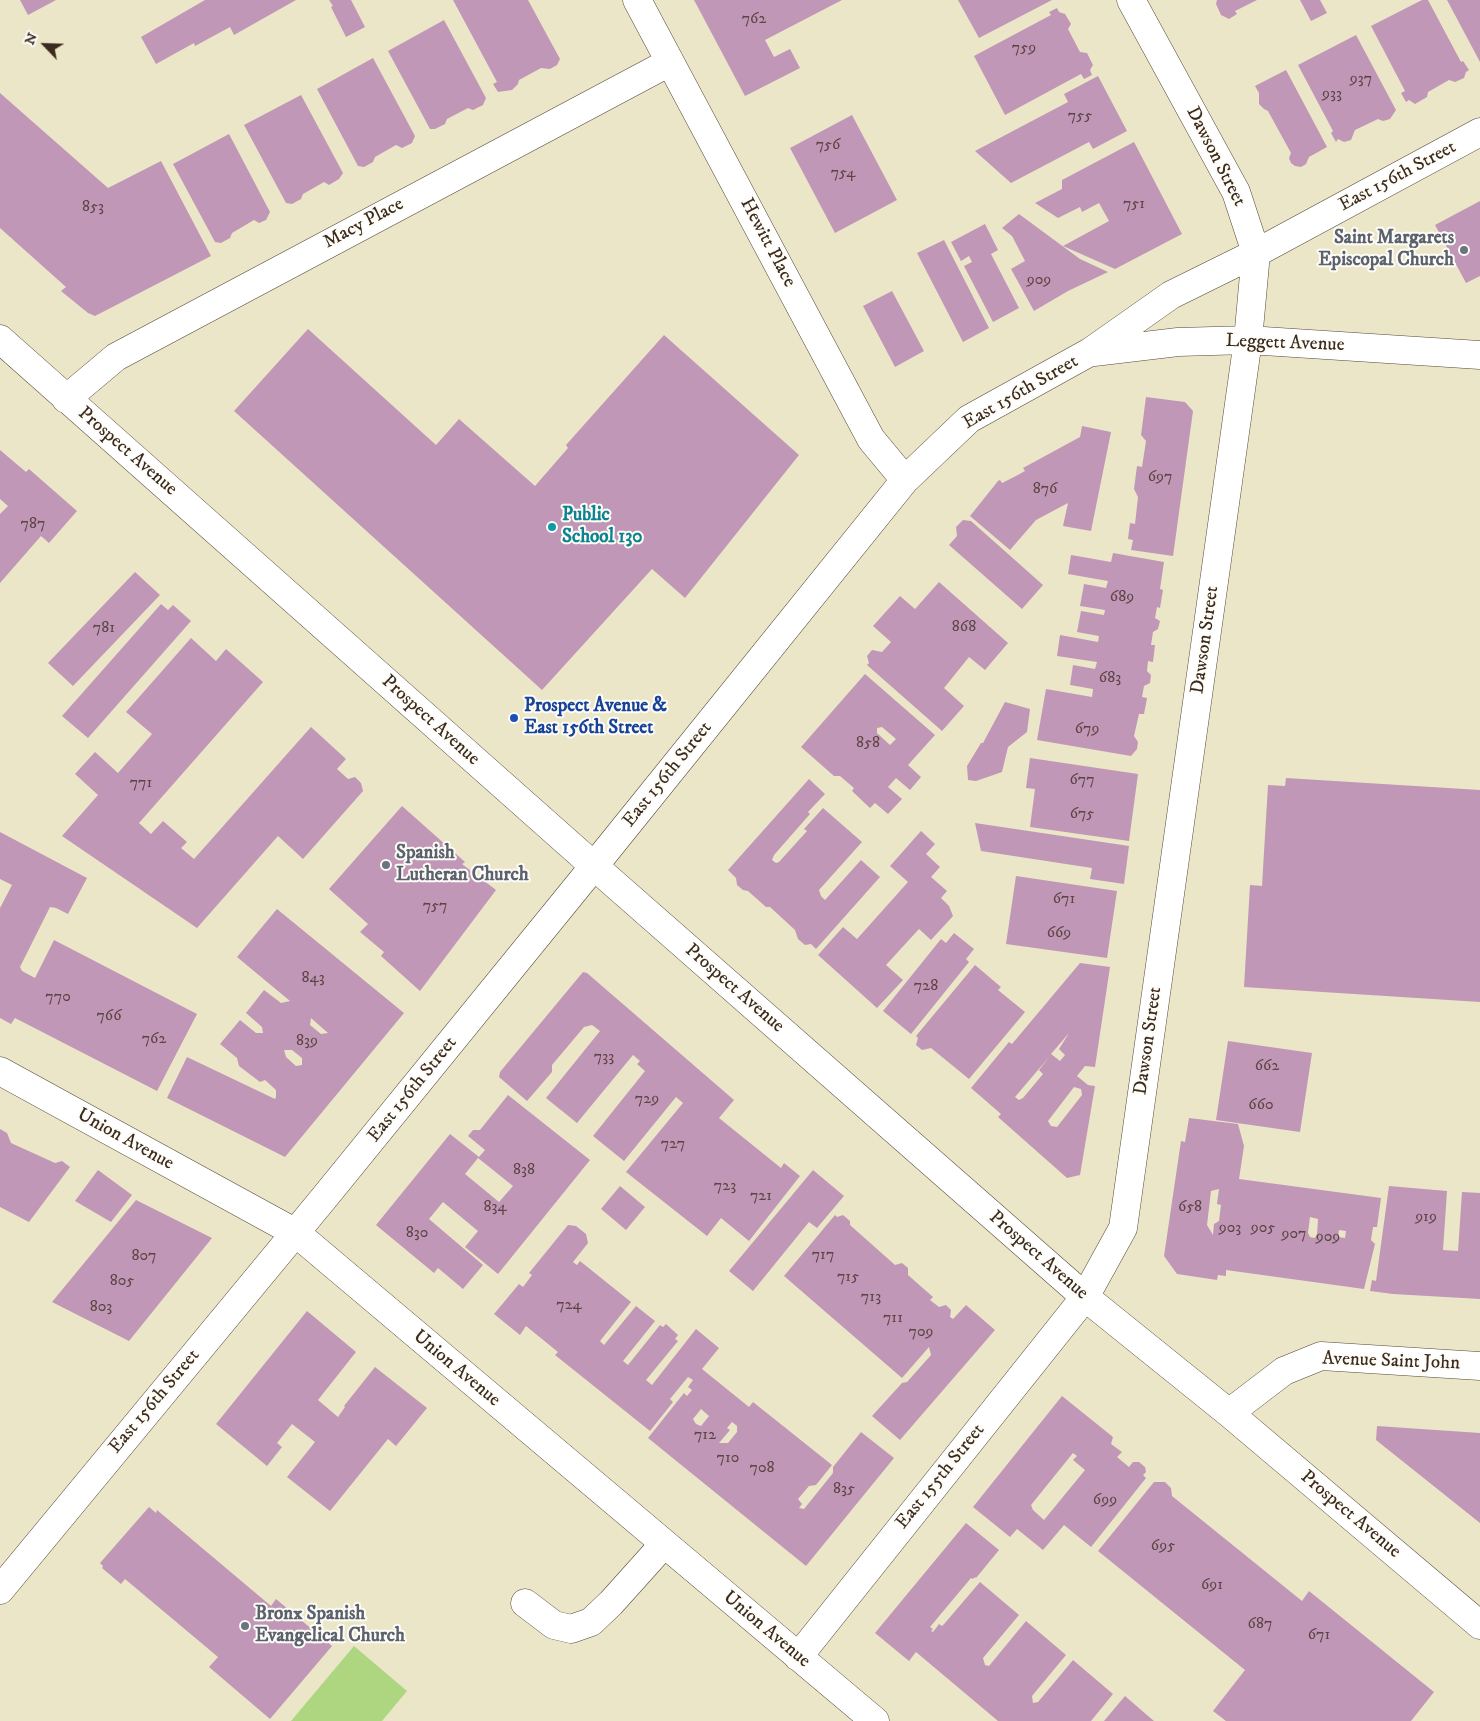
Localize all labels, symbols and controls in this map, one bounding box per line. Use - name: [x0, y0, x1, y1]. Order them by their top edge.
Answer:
- house number: 762: [742, 10, 766, 30]
- north arrow: [20, 20, 70, 70]
- text: N: [21, 30, 42, 48]
- house number: 759: [1012, 39, 1036, 59]
- house number: 937: [1350, 70, 1372, 90]
- house number: 933: [1322, 85, 1342, 105]
- street label: Dawson Street: [1180, 103, 1250, 211]
- house number: 755: [1068, 107, 1092, 127]
- house number: 756: [816, 136, 840, 156]
- street label: East 156th Street: [1336, 137, 1460, 217]
- house number: 754: [831, 164, 855, 184]
- street label: Macy Place: [320, 193, 408, 255]
- street label: Hewitt Place: [734, 195, 800, 291]
- house number: 751: [1123, 195, 1145, 215]
- house number: 853: [82, 198, 104, 218]
- place label: Saint Margarets Episcopal Church: [1318, 228, 1454, 272]
- marker: Saint Margarets Episcopal Church: [1458, 244, 1470, 256]
- house number: 909: [1027, 271, 1051, 291]
- street label: Leggett Avenue: [1225, 331, 1345, 357]
- street label: East 156th Street: [959, 351, 1083, 435]
- street label: Prospect Avenue: [73, 403, 181, 501]
- house number: 697: [1148, 468, 1172, 488]
- house number: 876: [1033, 480, 1057, 500]
- place label: Public School 130: [562, 505, 643, 549]
- house number: 787: [21, 515, 45, 535]
- marker: Public School 130: [546, 521, 558, 533]
- street label: Dawson Street: [1187, 585, 1225, 695]
- house number: 689: [1110, 588, 1134, 608]
- house number: 868: [952, 618, 976, 638]
- house number: 781: [93, 619, 115, 639]
- house number: 683: [1099, 669, 1121, 689]
- street label: Prospect Avenue: [376, 671, 484, 771]
- place label: Prospect Avenue & East 156th Street: [524, 696, 667, 740]
- marker: Prospect Avenue & East 156th Street: [508, 712, 520, 724]
- street label: East 156th Street: [618, 718, 718, 832]
- house number: 679: [1075, 720, 1099, 740]
- house number: 858: [856, 734, 880, 754]
- house number: 677: [1069, 771, 1095, 791]
- house number: 771: [130, 774, 152, 794]
- house number: 675: [1070, 805, 1094, 825]
- place label: Spanish Lutheran Church: [396, 843, 529, 887]
- marker: Spanish Lutheran Church: [380, 859, 392, 871]
- house number: 671: [1053, 890, 1075, 910]
- house number: 757: [423, 897, 447, 917]
- house number: 669: [1047, 924, 1071, 944]
- street label: Prospect Avenue: [680, 940, 788, 1038]
- house number: 843: [301, 969, 325, 989]
- house number: 728: [914, 977, 938, 997]
- street label: Dawson Street: [1130, 986, 1168, 1096]
- house number: 770: [45, 988, 71, 1008]
- house number: 766: [96, 1007, 122, 1027]
- house number: 762: [142, 1030, 166, 1050]
- house number: 839: [296, 1032, 318, 1052]
- street label: East 156th Street: [363, 1033, 463, 1147]
- house number: 733: [594, 1048, 614, 1068]
- house number: 662: [1255, 1057, 1279, 1077]
- house number: 729: [635, 1090, 659, 1110]
- house number: 660: [1248, 1096, 1274, 1116]
- street label: Union Avenue: [73, 1104, 177, 1176]
- house number: 727: [661, 1135, 685, 1155]
- house number: 838: [513, 1161, 535, 1181]
- house number: 723: [714, 1177, 736, 1197]
- house number: 721: [750, 1187, 772, 1207]
- house number: 834: [483, 1198, 507, 1218]
- house number: 658: [1178, 1198, 1202, 1218]
- street label: Prospect Avenue: [984, 1207, 1092, 1305]
- house number: 919: [1415, 1208, 1437, 1228]
- house number: 903: [1219, 1219, 1241, 1239]
- house number: 905: [1251, 1219, 1275, 1239]
- house number: 830: [406, 1224, 428, 1244]
- house number: 907: [1281, 1225, 1307, 1245]
- house number: 909: [1316, 1228, 1340, 1248]
- house number: 717: [812, 1246, 834, 1266]
- house number: 807: [131, 1247, 157, 1267]
- house number: 715: [837, 1268, 859, 1288]
- house number: 805: [110, 1272, 134, 1292]
- house number: 713: [861, 1288, 881, 1308]
- house number: 724: [556, 1296, 582, 1316]
- house number: 803: [90, 1298, 112, 1318]
- house number: 711: [883, 1309, 903, 1329]
- house number: 709: [908, 1323, 934, 1343]
- street label: Union Avenue: [408, 1326, 504, 1412]
- street label: East 156th Street: [105, 1345, 205, 1459]
- street label: Avenue Saint John: [1322, 1348, 1460, 1376]
- street label: East 155th Street: [892, 1420, 990, 1534]
- house number: 712: [694, 1426, 716, 1446]
- house number: 710: [717, 1449, 739, 1469]
- house number: 708: [749, 1459, 775, 1479]
- street label: Prospect Avenue: [1295, 1466, 1405, 1564]
- house number: 835: [833, 1480, 855, 1500]
- house number: 699: [1093, 1491, 1117, 1511]
- house number: 695: [1151, 1537, 1175, 1557]
- house number: 691: [1201, 1576, 1223, 1596]
- street label: Union Avenue: [718, 1587, 814, 1673]
- place label: Bronx Spanish Evangelical Church: [255, 1604, 405, 1648]
- house number: 687: [1248, 1615, 1272, 1635]
- marker: Bronx Spanish Evangelical Church: [239, 1620, 251, 1632]
- house number: 671: [1308, 1626, 1330, 1646]

